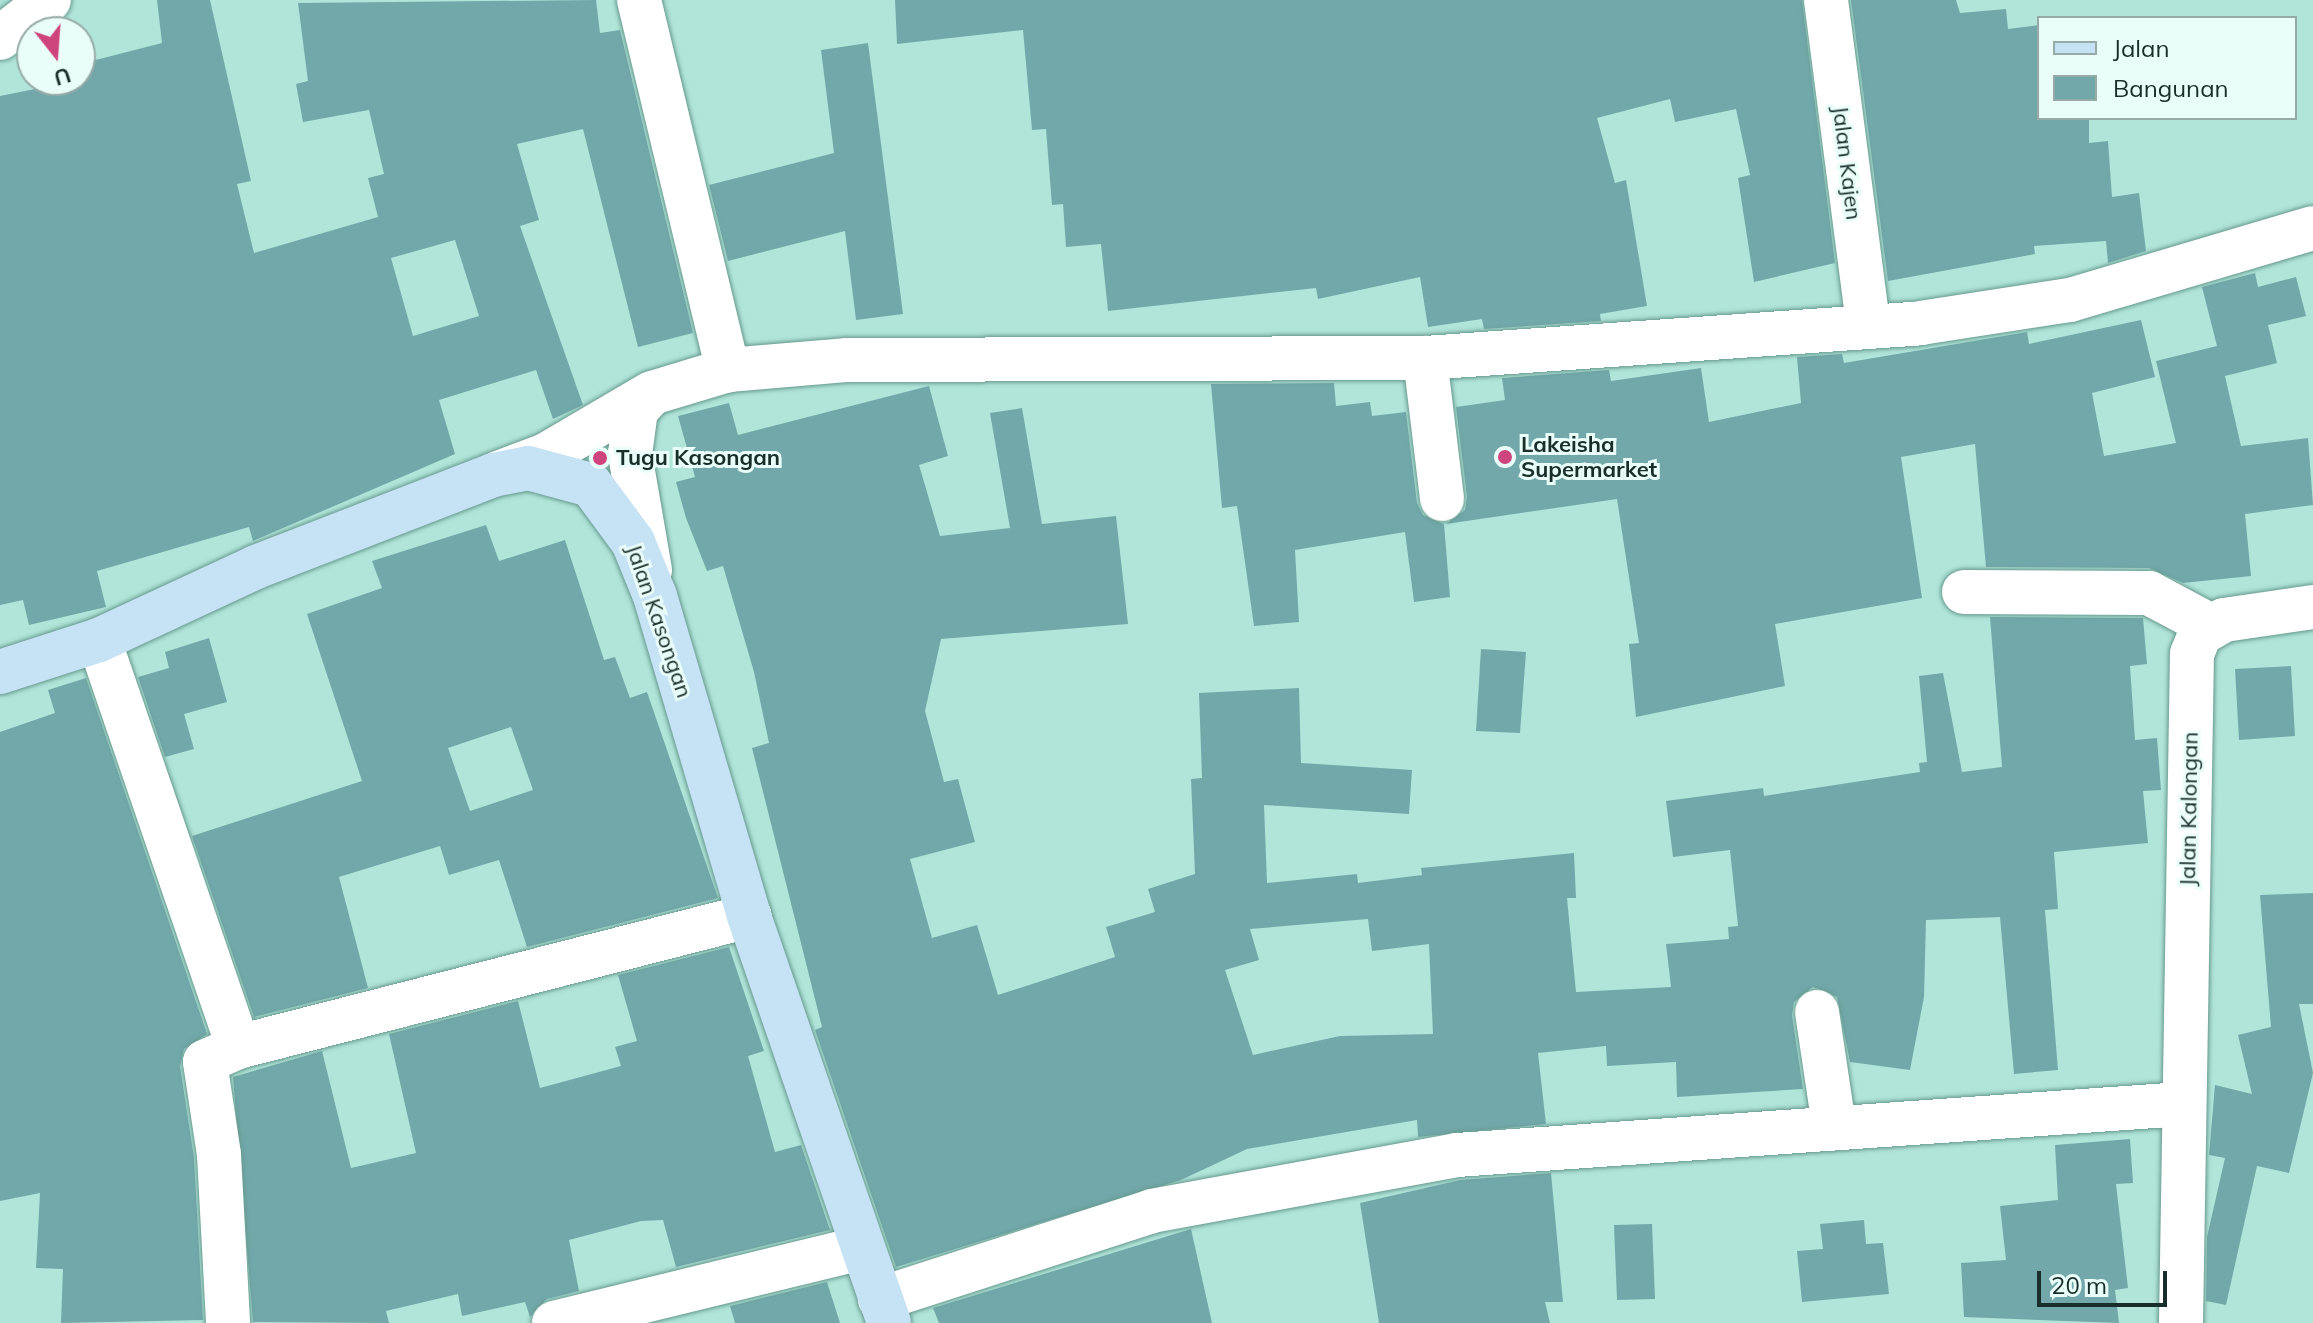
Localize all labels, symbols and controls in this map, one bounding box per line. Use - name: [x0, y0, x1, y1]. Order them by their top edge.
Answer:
- north arrow: [16, 16, 96, 96]
- legend: [2037, 16, 2297, 120]
- text: Jalan: [2113, 33, 2169, 63]
- text: U: [51, 61, 74, 93]
- text: Bangunan: [2113, 73, 2229, 103]
- street label: Jalan Kajen: [1827, 104, 1867, 222]
- place label: Lakeisha Supermarket: [1521, 431, 1657, 482]
- place label: Tugu Kasongan: [616, 445, 780, 471]
- marker: Lakeisha Supermarket: [1496, 448, 1514, 466]
- marker: Tugu Kasongan: [591, 449, 609, 467]
- street label: Jalan Kasongan: [620, 541, 698, 701]
- street label: Jalan Kalongan: [2174, 731, 2204, 887]
- scale bar: [2041, 1255, 2171, 1305]
- text: 20 m: [2051, 1270, 2107, 1300]

